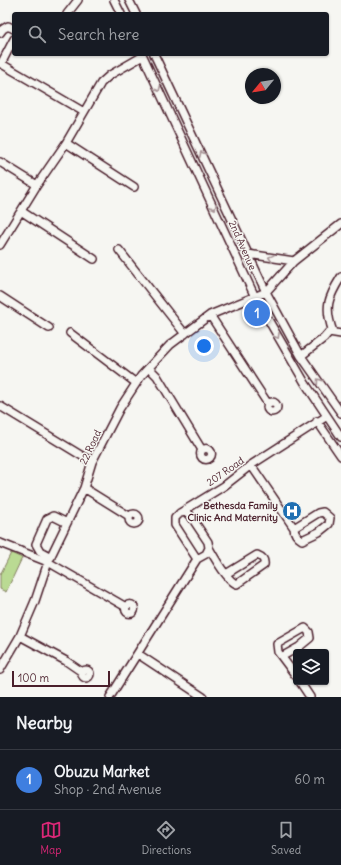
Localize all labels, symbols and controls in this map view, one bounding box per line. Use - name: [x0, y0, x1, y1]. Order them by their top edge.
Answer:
- search box: [12, 12, 329, 56]
- icon: search: [26, 23, 48, 45]
- text: Search here: [58, 25, 139, 44]
- north arrow: [245, 68, 281, 104]
- one-way arrow: [153, 85, 161, 93]
- one-way arrow: [199, 151, 207, 159]
- one-way arrow: [209, 202, 217, 210]
- street label: 2nd Avenue: [226, 218, 259, 272]
- one-way arrow: [268, 254, 274, 262]
- pin: 1: [244, 298, 270, 328]
- one-way arrow: [272, 332, 279, 339]
- your location: [194, 336, 214, 356]
- one-way arrow: [317, 379, 324, 386]
- street label: 22 Road: [77, 428, 104, 467]
- street label: 207 Road: [204, 454, 247, 489]
- place label: Bethesda Family Clinic And Maternity: [187, 499, 278, 524]
- hospital icon: Bethesda Family Clinic And Maternity: [281, 500, 303, 522]
- map controls: [293, 649, 329, 685]
- button: layers: [293, 649, 329, 685]
- scale bar: [12, 669, 110, 688]
- text: 100 m: [18, 671, 49, 685]
- text: Nearby: [16, 712, 72, 734]
- text: Obuzu Market: [54, 762, 150, 781]
- text: 1: [26, 771, 32, 788]
- text: 60 m: [294, 771, 325, 788]
- text: Shop · 2nd Avenue: [54, 781, 161, 798]
- tab: Map: [40, 819, 62, 857]
- tab: Directions: [142, 819, 191, 857]
- tab: Saved: [271, 819, 301, 857]

